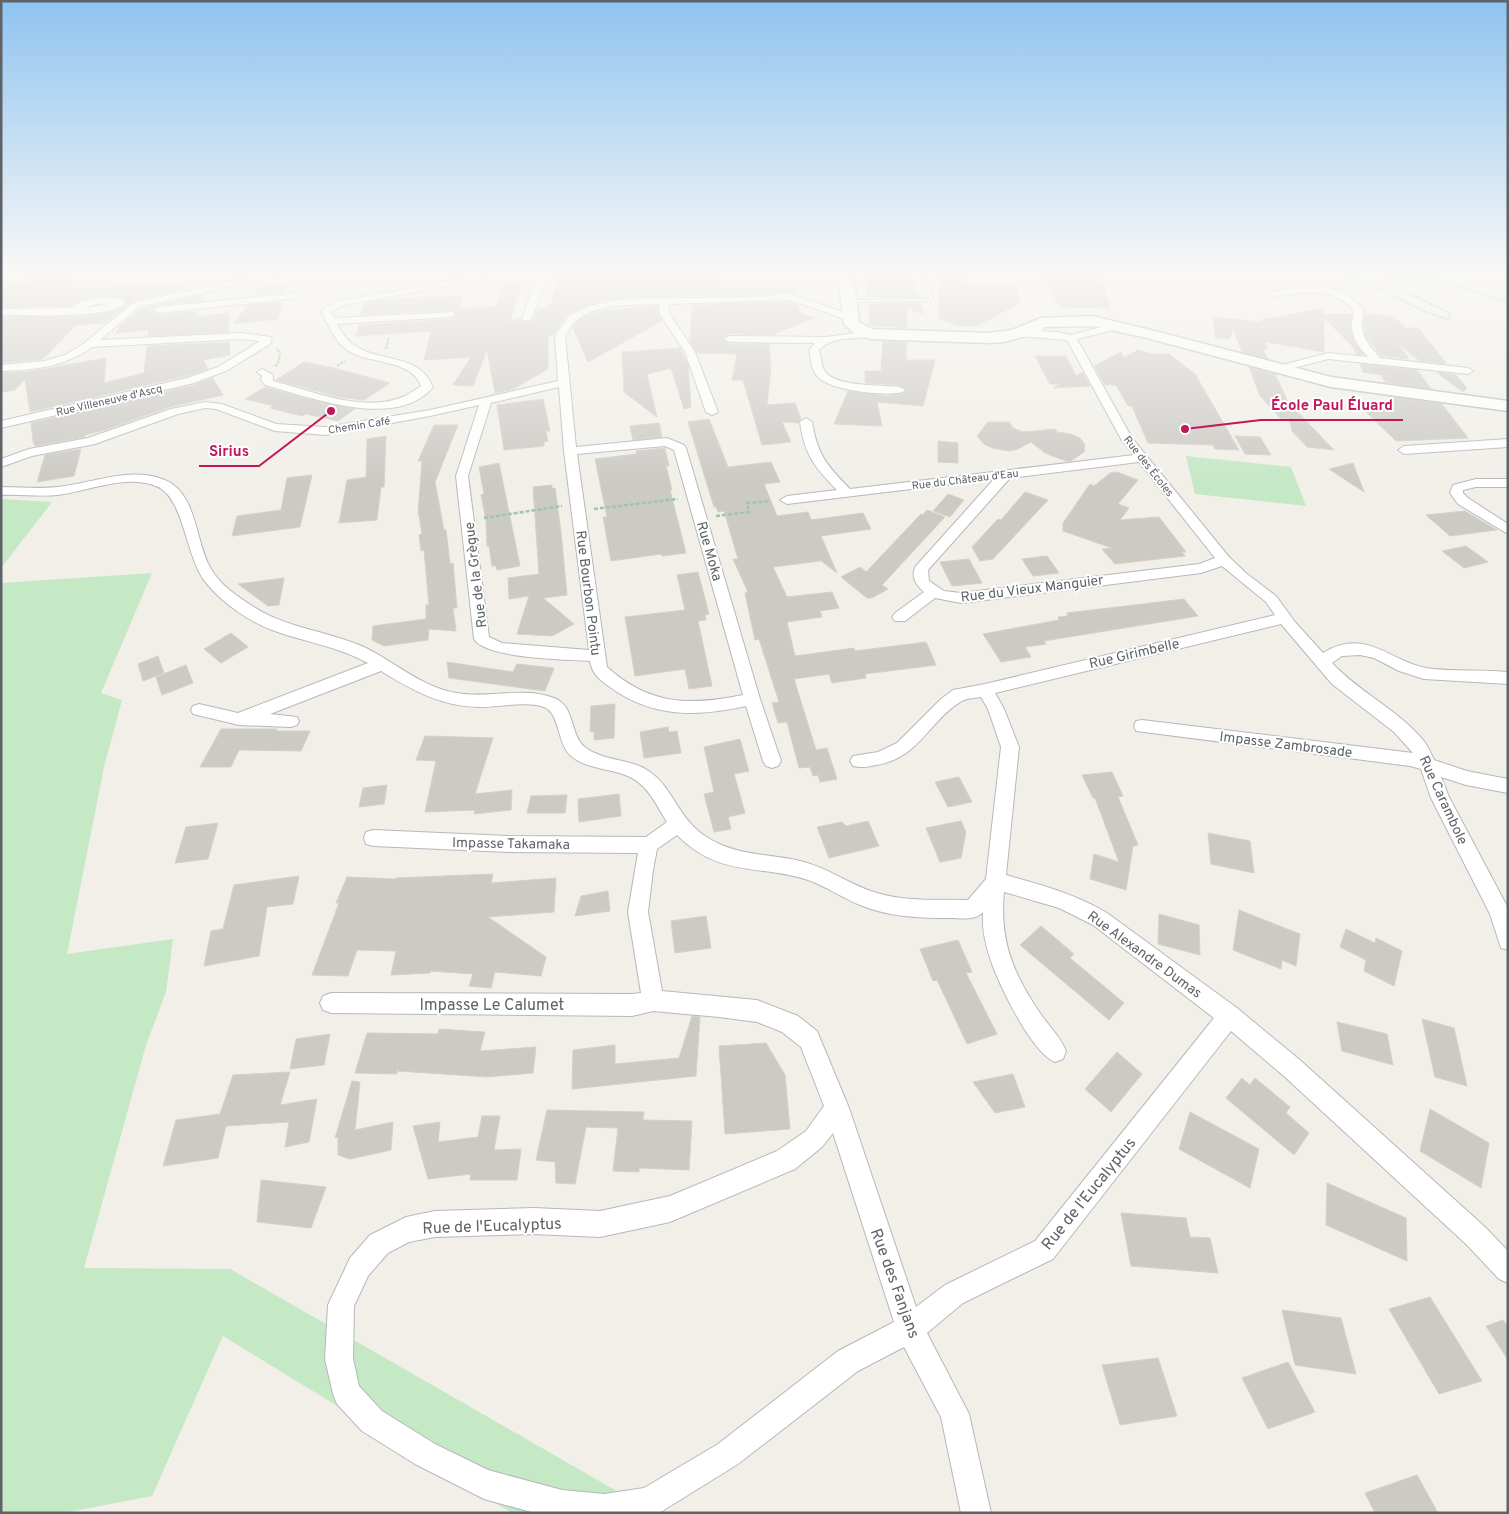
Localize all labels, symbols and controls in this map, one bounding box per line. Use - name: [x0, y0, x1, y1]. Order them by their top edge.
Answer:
- street label: Rue Villeneuve d'Ascq: [55, 382, 164, 420]
- callout: École Paul Éluard: [1261, 390, 1403, 420]
- text: École Paul Éluard: [1271, 396, 1393, 416]
- street label: Chemin Café: [327, 414, 391, 438]
- street label: Rue des Écoles: [1120, 433, 1177, 500]
- callout: Sirius: [199, 436, 259, 466]
- text: Sirius: [209, 443, 249, 462]
- street label: Rue du Château d'Eau: [911, 467, 1019, 493]
- street label: Rue Moka: [692, 520, 725, 583]
- street label: Rue de la Grègue: [462, 521, 491, 629]
- street label: Rue Bourbon Pointu: [571, 530, 604, 657]
- street label: Rue du Vieux Manguier: [960, 572, 1105, 607]
- street label: Rue Girimbelle: [1087, 636, 1181, 673]
- street label: Impasse Zambrosade: [1218, 729, 1353, 762]
- street label: Rue Carambole: [1415, 754, 1471, 848]
- street label: Impasse Takamaka: [452, 835, 570, 854]
- street label: Rue Alexandre Dumas: [1084, 908, 1205, 1002]
- street label: Impasse Le Calumet: [420, 996, 564, 1016]
- street label: Rue de l'Eucalyptus: [1038, 1134, 1141, 1255]
- street label: Rue de l'Eucalyptus: [422, 1215, 562, 1239]
- street label: Rue des Fanjans: [865, 1226, 923, 1341]

